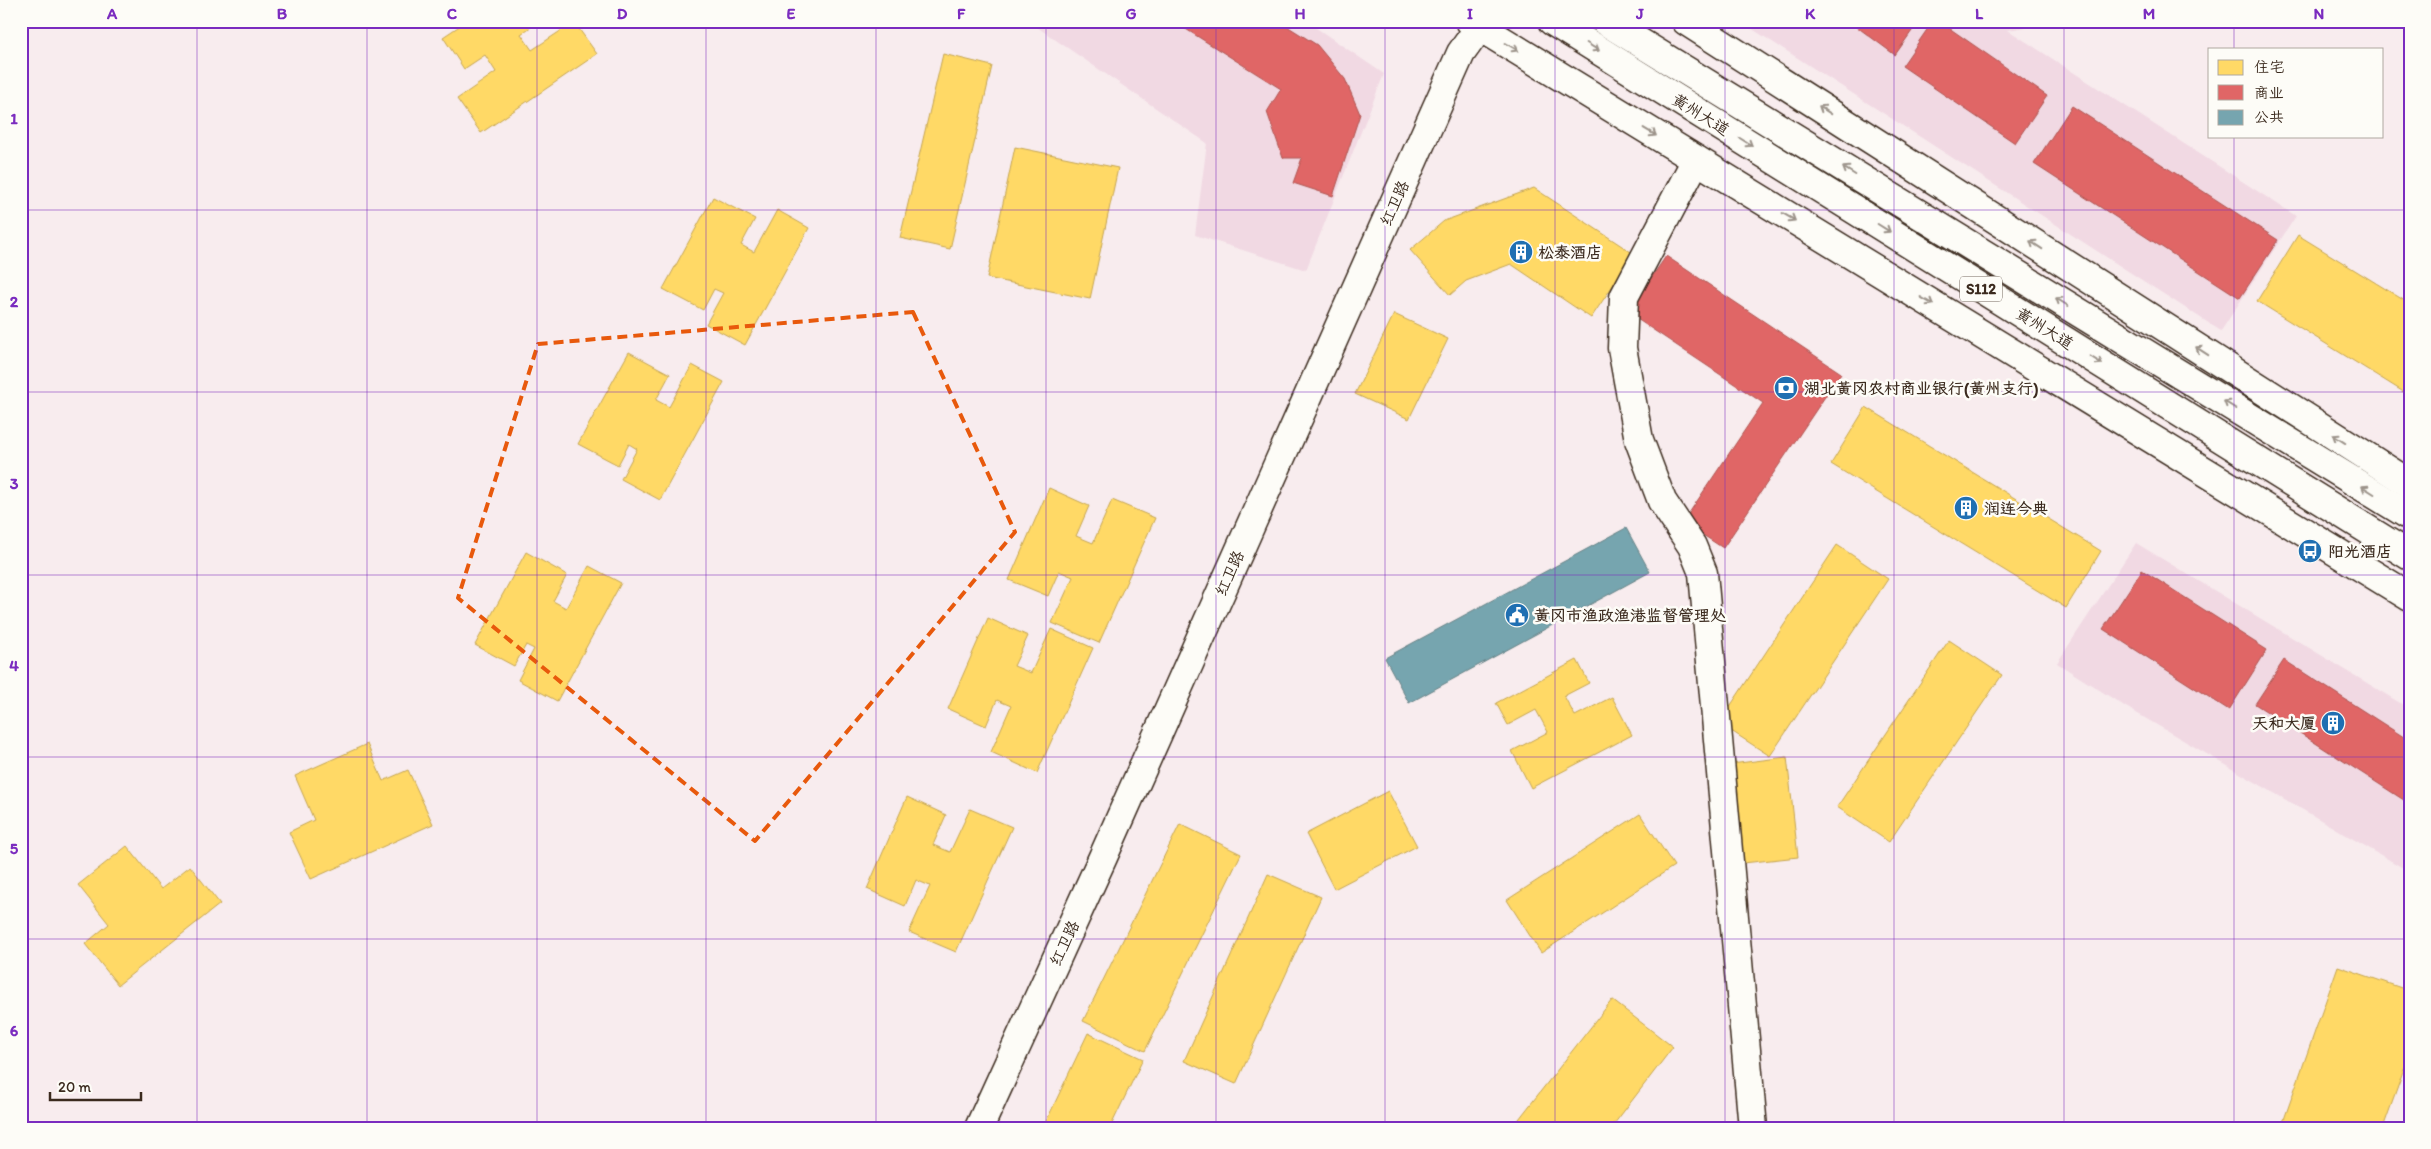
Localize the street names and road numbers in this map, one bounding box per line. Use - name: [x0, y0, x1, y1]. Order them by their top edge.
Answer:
- street label: 黄州大道: [1669, 89, 1733, 139]
- street label: 红卫路: [1376, 177, 1413, 229]
- road number: S112: [1960, 276, 2002, 302]
- street label: 黄州大道: [2013, 303, 2077, 353]
- street label: 红卫路: [1211, 547, 1248, 599]
- street label: 红卫路: [1046, 917, 1083, 969]

